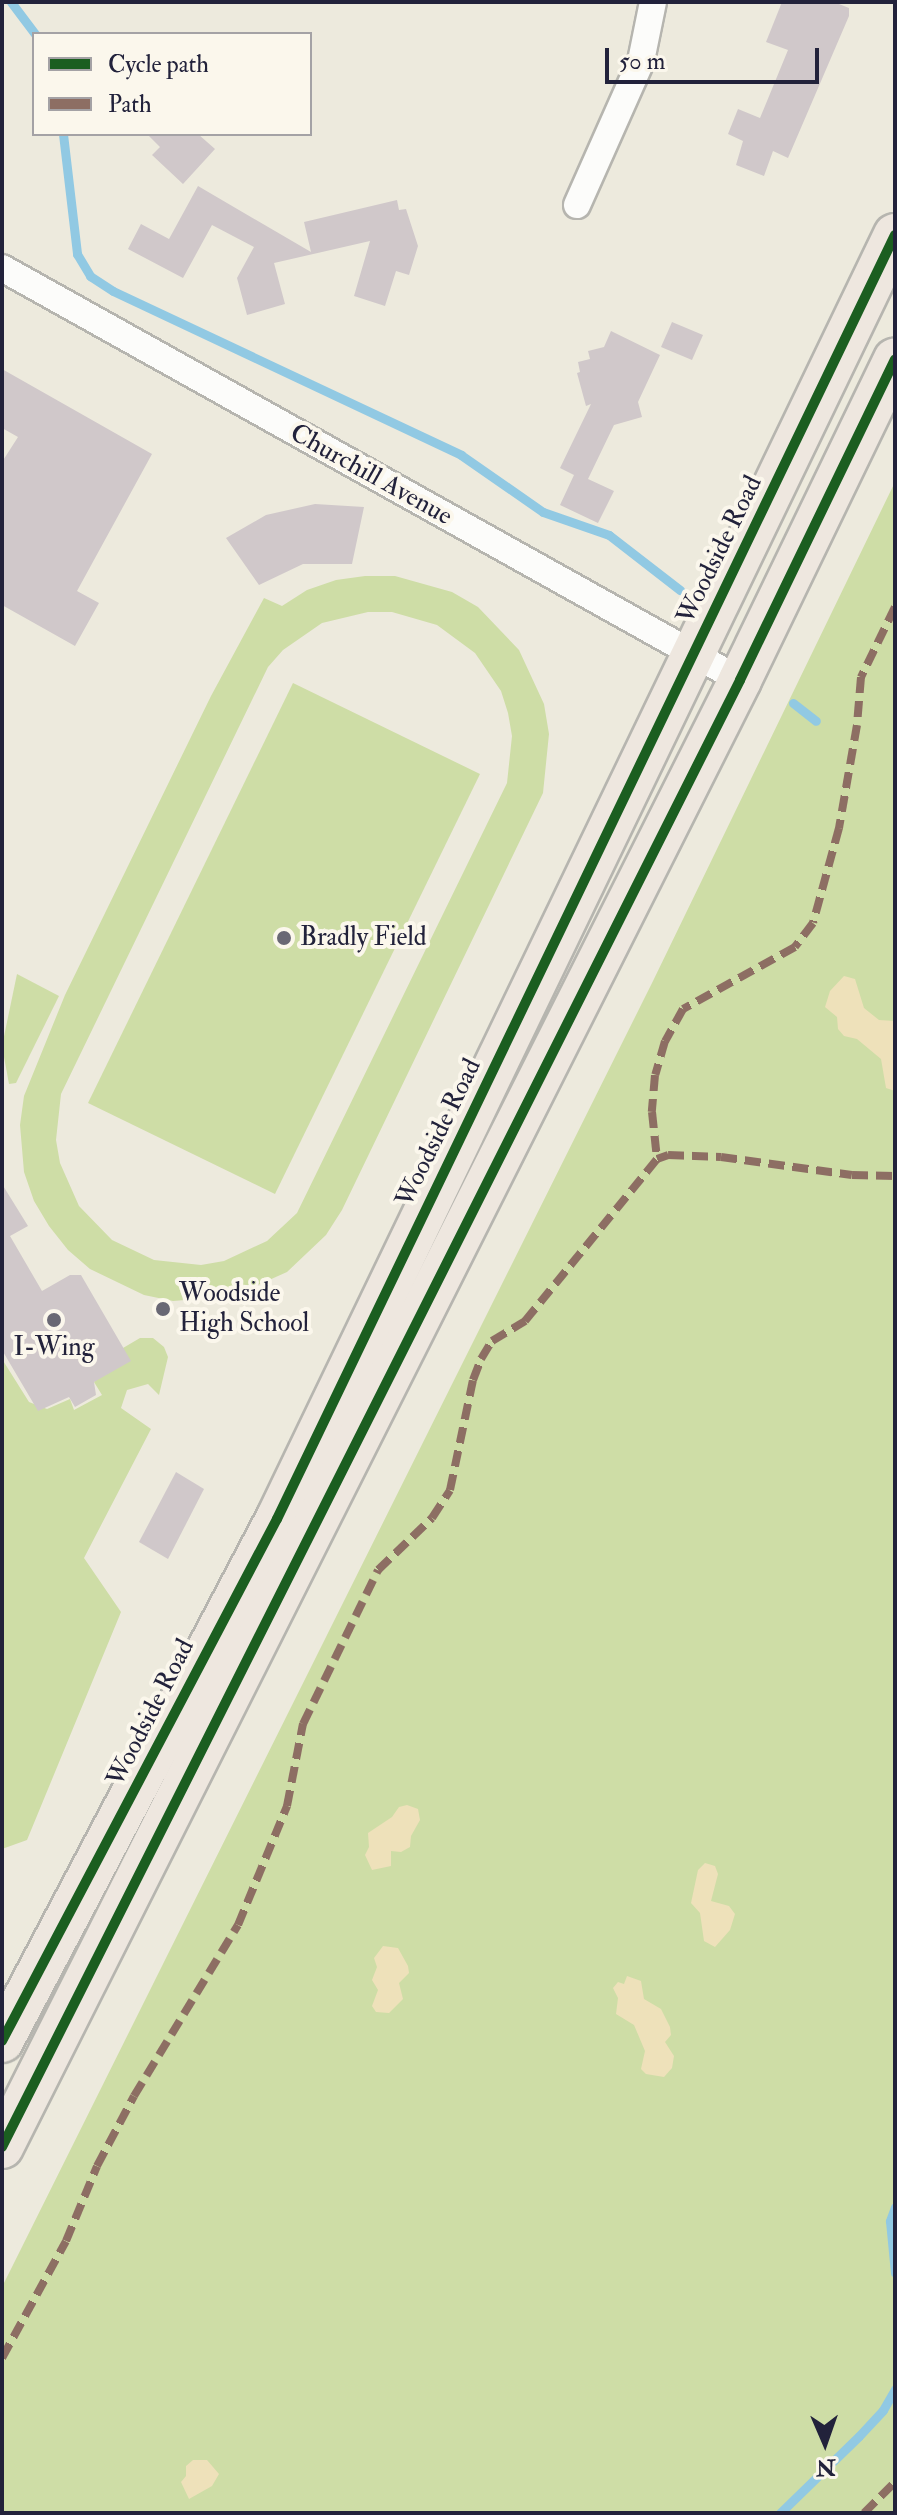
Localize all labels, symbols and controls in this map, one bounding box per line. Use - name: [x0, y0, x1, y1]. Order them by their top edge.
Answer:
- legend: [32, 32, 312, 136]
- scale bar: [609, 32, 823, 82]
- text: 50 m: [619, 46, 665, 77]
- text: Cycle path: [108, 49, 209, 80]
- text: Path: [108, 89, 152, 120]
- street label: Churchill Avenue: [284, 418, 458, 532]
- street label: Woodside Road: [671, 471, 769, 629]
- place label: Bradly Field: [300, 922, 427, 954]
- marker: Bradly Field: [275, 929, 293, 947]
- street label: Woodside Road: [390, 1054, 488, 1212]
- place label: Woodside High School: [179, 1278, 309, 1340]
- marker: Woodside High School: [154, 1300, 172, 1318]
- marker: I-Wing: [45, 1311, 63, 1329]
- place label: I-Wing: [13, 1332, 95, 1364]
- street label: Woodside Road: [101, 1634, 201, 1792]
- north arrow: [785, 2403, 865, 2483]
- text: N: [816, 2453, 836, 2481]

